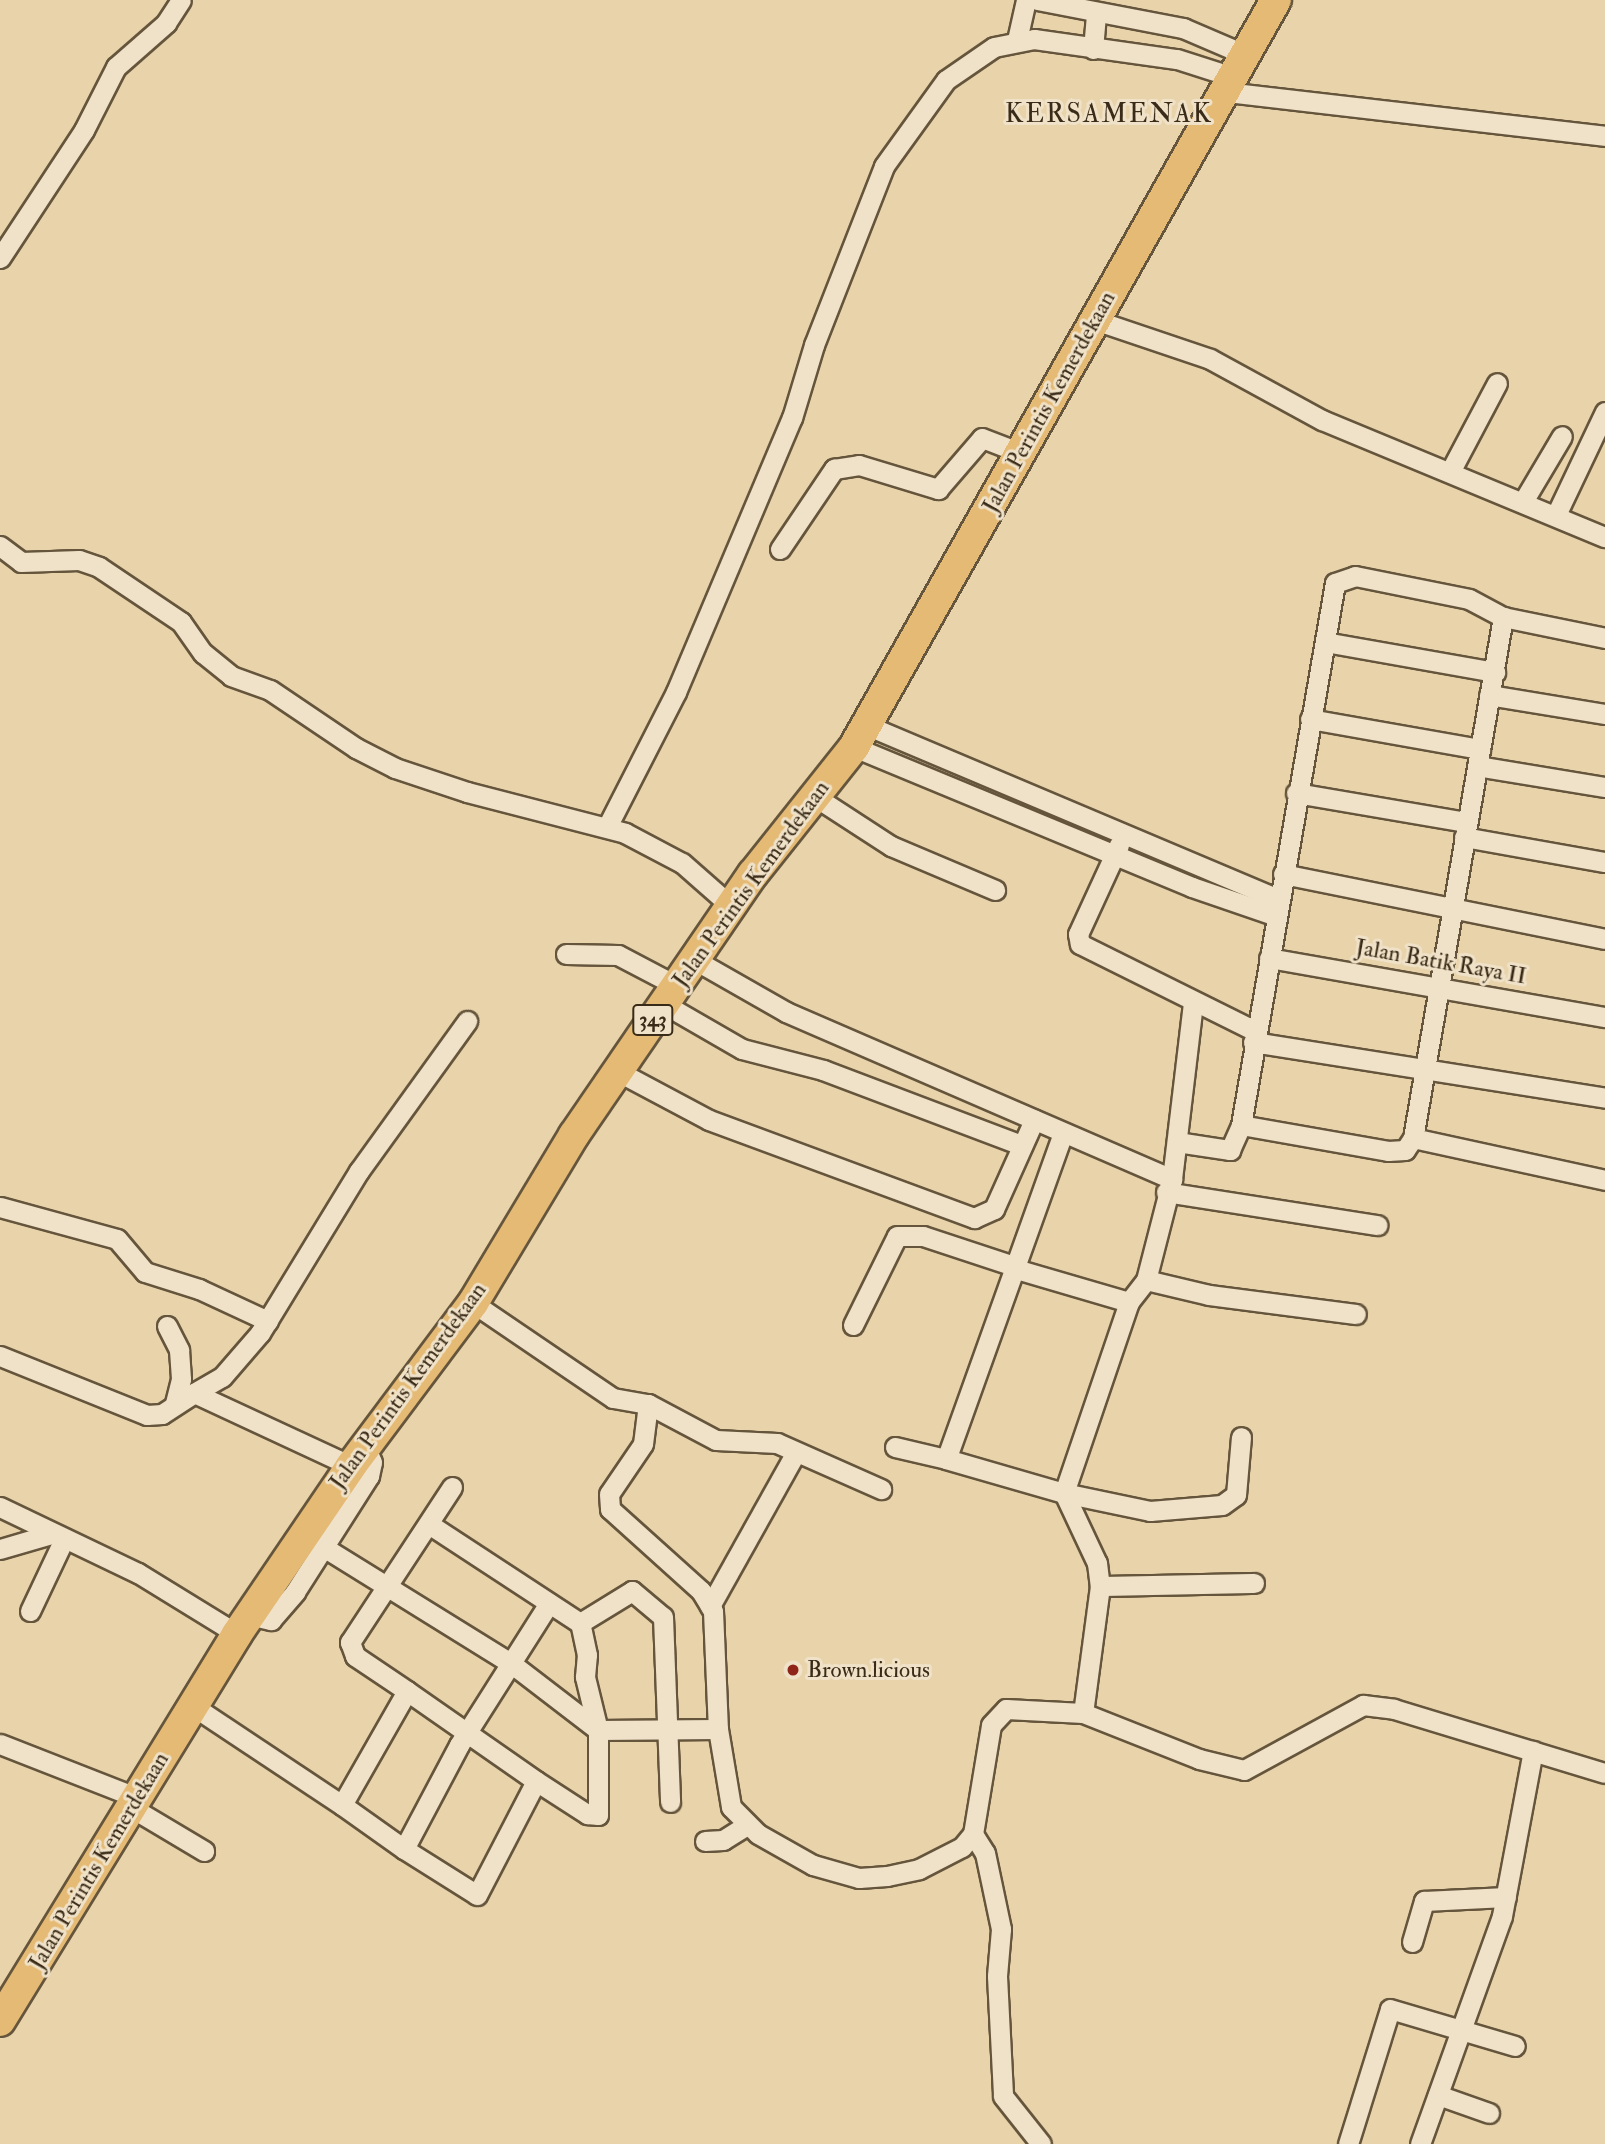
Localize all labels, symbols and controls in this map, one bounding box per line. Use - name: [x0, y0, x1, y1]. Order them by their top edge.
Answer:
- district label: KERSAMENAK: [1006, 99, 1212, 131]
- street label: Jalan Perintis Kemerdekaan: [977, 286, 1121, 518]
- street label: Jalan Perintis Kemerdekaan: [667, 775, 835, 993]
- street label: Jalan Batik Raya II: [1353, 933, 1529, 991]
- road number: 343: [632, 1002, 674, 1038]
- street label: Jalan Perintis Kemerdekaan: [324, 1277, 492, 1495]
- place label: Brown.licious: [807, 1656, 930, 1684]
- marker: Brown.licious: [785, 1662, 801, 1678]
- street label: Jalan Perintis Kemerdekaan: [23, 1747, 175, 1975]

